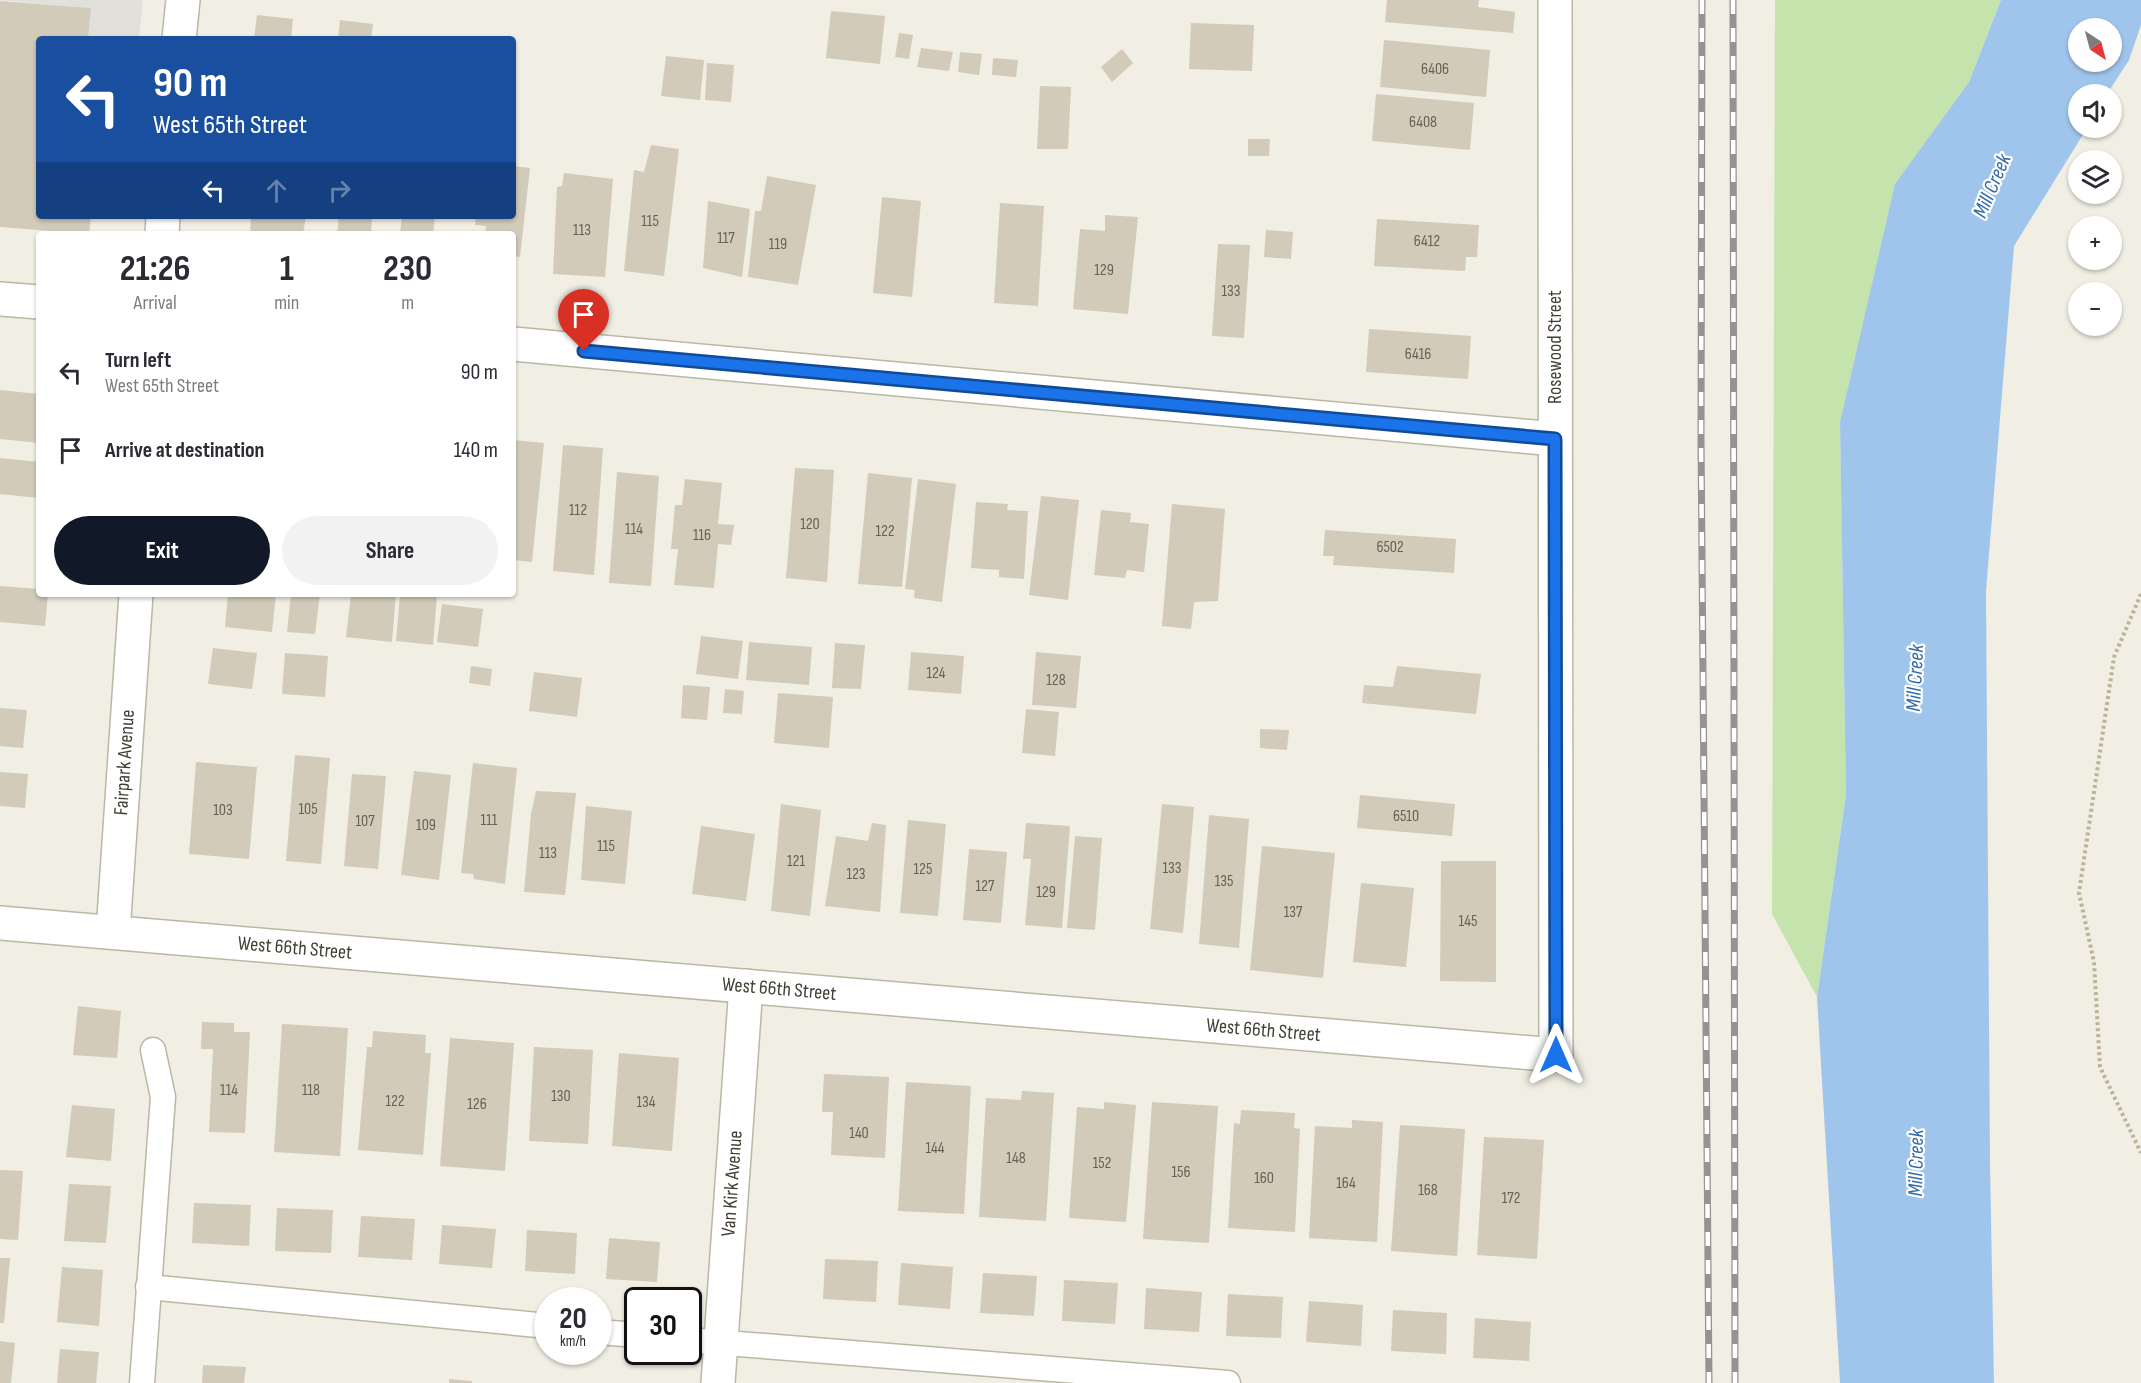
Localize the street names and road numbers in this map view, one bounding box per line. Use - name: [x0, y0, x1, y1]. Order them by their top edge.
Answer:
- street label: Rosewood Street: [1543, 290, 1567, 404]
- street label: Fairpark Avenue: [109, 709, 140, 816]
- street label: West 66th Street: [237, 931, 353, 965]
- street label: West 66th Street: [721, 972, 837, 1006]
- street label: West 66th Street: [1205, 1013, 1322, 1047]
- street label: Van Kirk Avenue: [716, 1130, 748, 1237]

